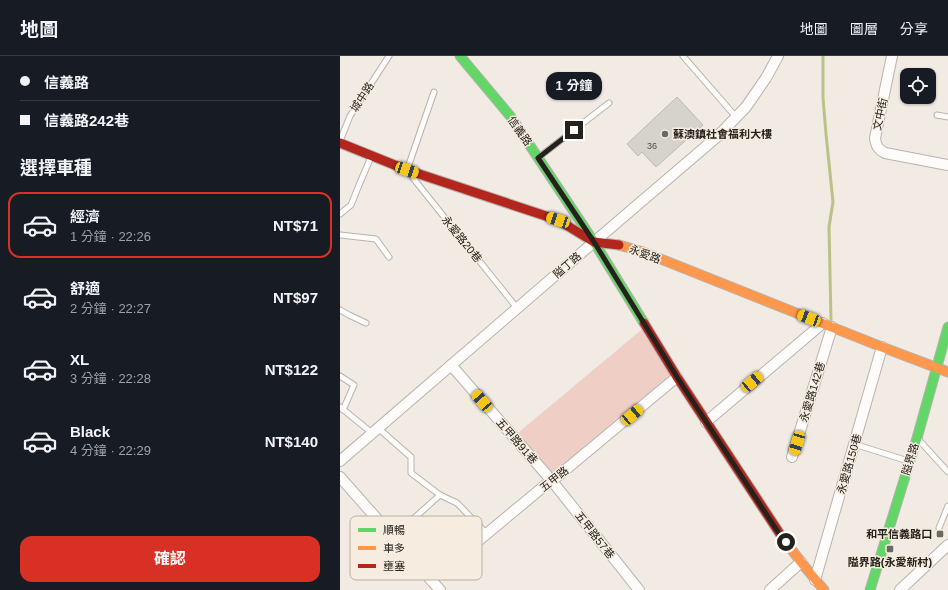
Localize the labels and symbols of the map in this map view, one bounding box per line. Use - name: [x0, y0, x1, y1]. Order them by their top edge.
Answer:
- callout: 1 分鐘: [546, 72, 602, 100]
- street label: 城中路: [348, 80, 376, 114]
- street label: 文中街: [871, 97, 889, 131]
- street label: 信義路: [506, 114, 534, 148]
- route end: [565, 121, 583, 139]
- place label: 蘇澳鎮社會福利大樓: [673, 128, 772, 140]
- marker: 蘇澳鎮社會福利大樓: [660, 129, 670, 139]
- house number: 36: [647, 141, 657, 151]
- car: [394, 160, 420, 180]
- car: [545, 211, 571, 229]
- street label: 永愛路20巷: [440, 213, 484, 265]
- street label: 永愛路: [627, 243, 663, 265]
- street label: 隘丁路: [551, 250, 583, 280]
- car: [796, 308, 822, 328]
- street label: 永愛路142巷: [797, 360, 827, 424]
- car: [739, 370, 765, 394]
- car: [470, 388, 494, 414]
- car: [619, 403, 645, 427]
- street label: 五甲路91巷: [494, 416, 540, 466]
- car: [788, 430, 806, 456]
- street label: 永愛路150巷: [835, 432, 863, 496]
- street label: 隘界路: [899, 441, 921, 477]
- street label: 五甲路: [537, 464, 571, 494]
- street label: 五甲路57巷: [573, 509, 617, 561]
- legend: [350, 516, 482, 580]
- text: 順暢: [383, 524, 405, 536]
- place label: 和平信義路口: [866, 528, 932, 540]
- marker: 和平信義路口: [935, 529, 945, 539]
- route start: [777, 533, 795, 551]
- text: 車多: [383, 542, 405, 554]
- marker: 隘界路(永愛新村): [885, 544, 895, 554]
- place label: 隘界路(永愛新村): [848, 556, 932, 568]
- text: 壅塞: [383, 560, 405, 572]

